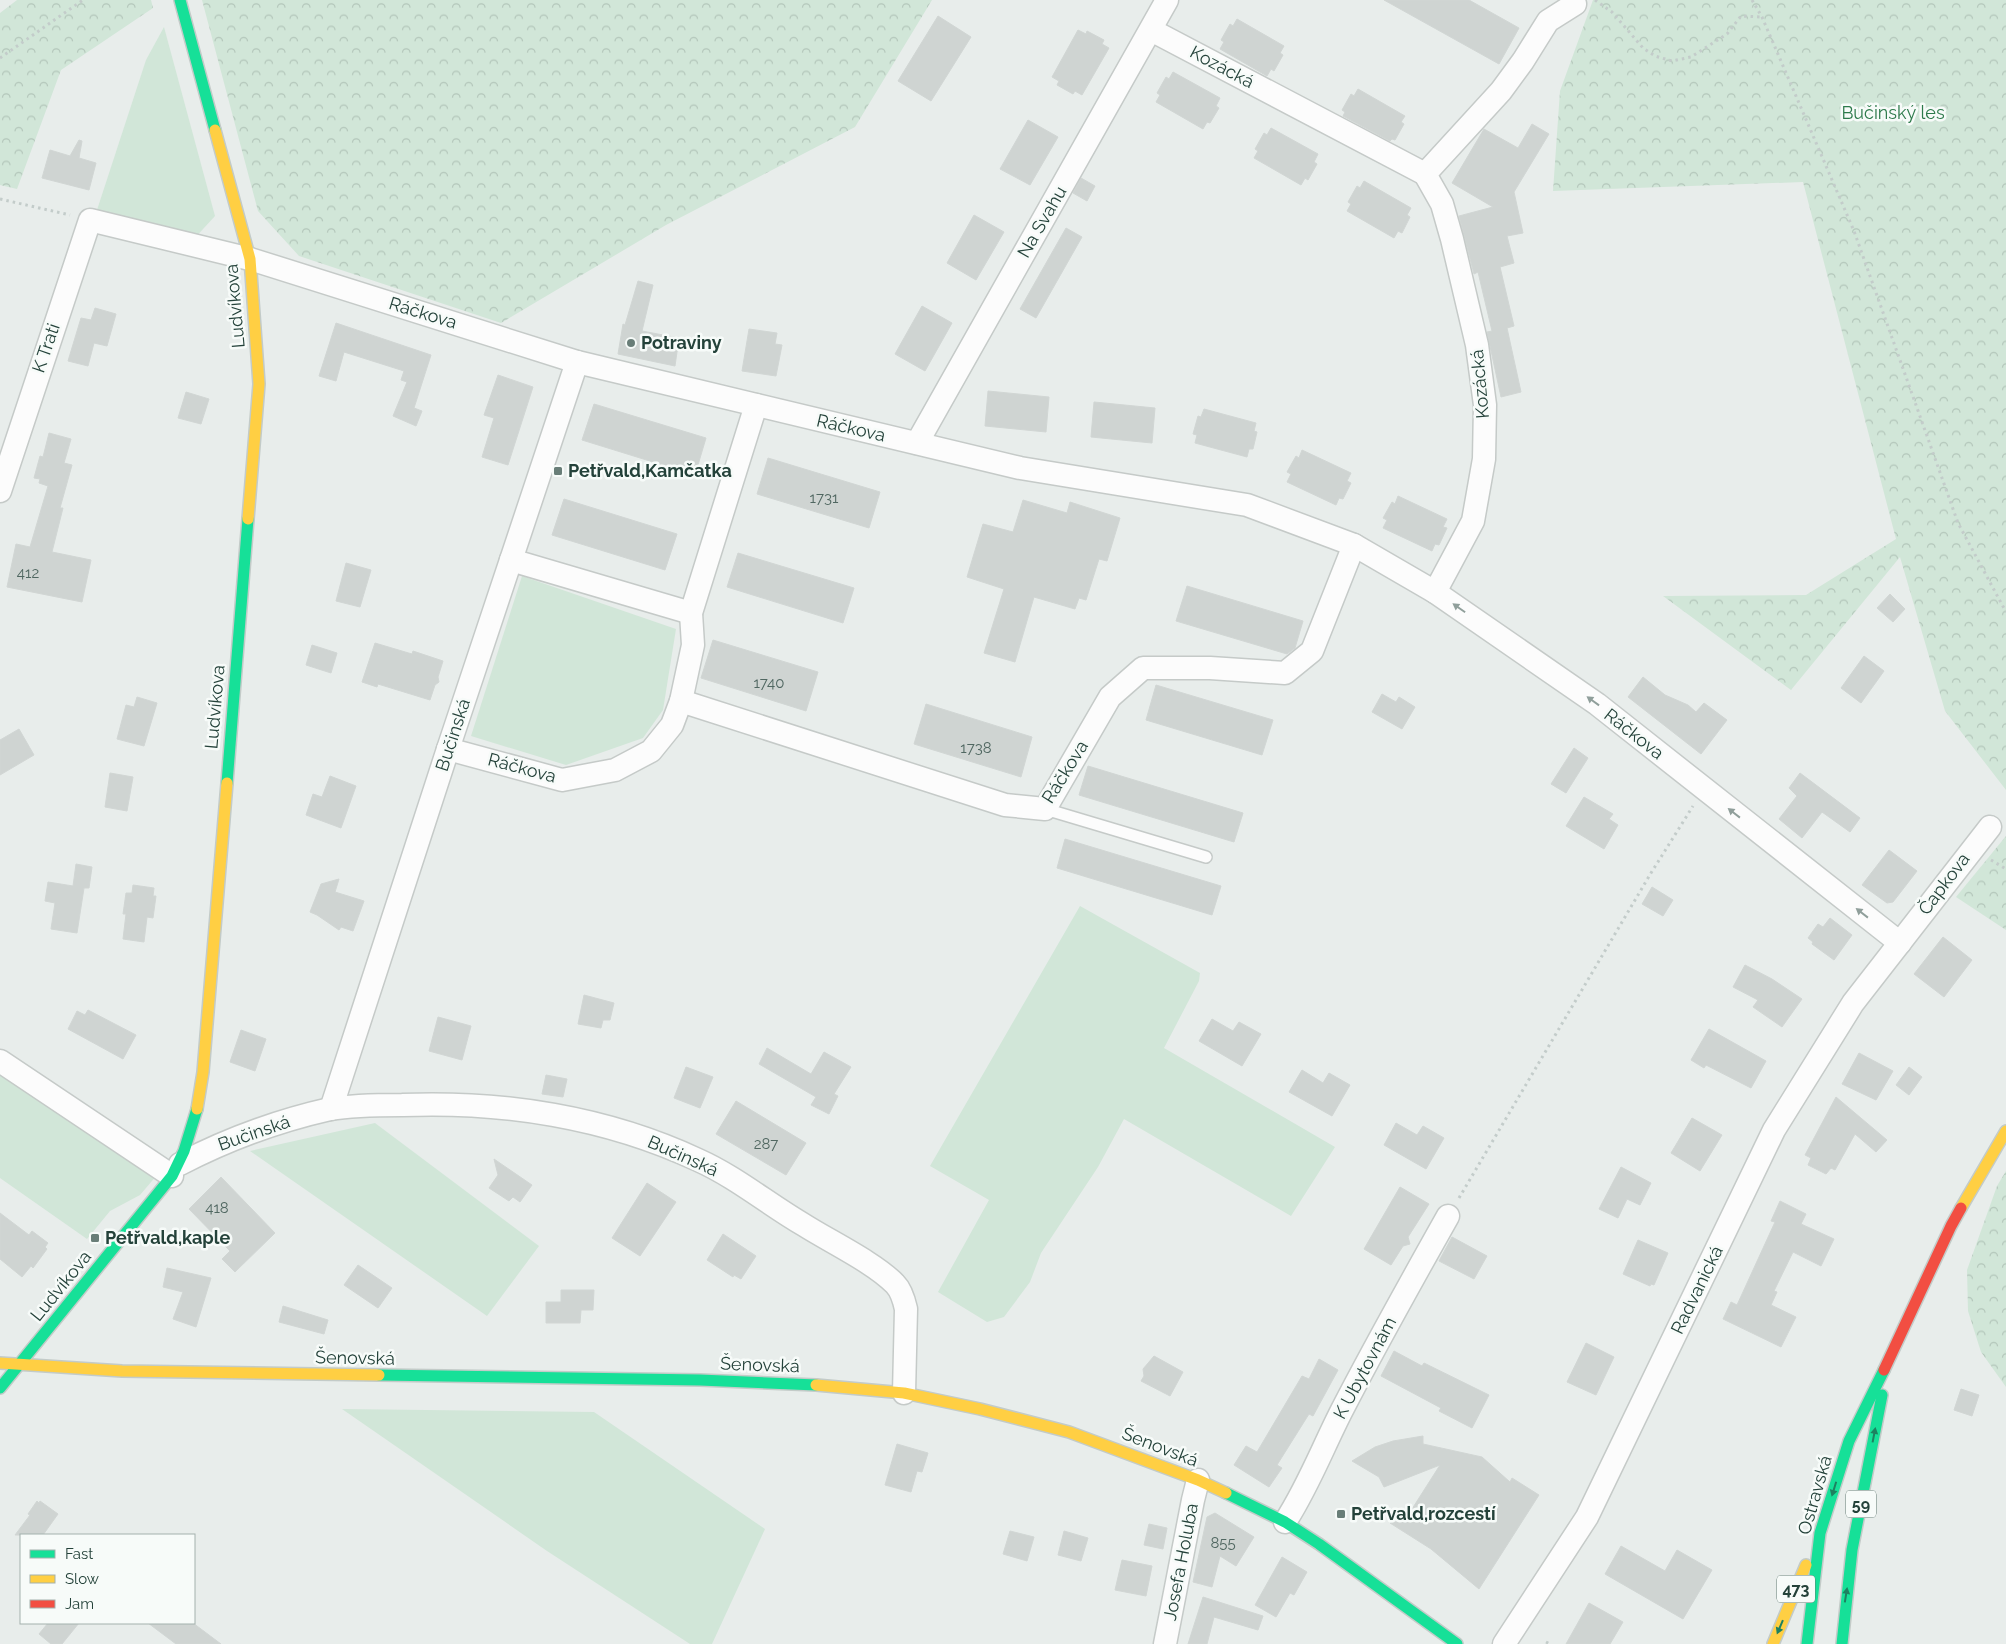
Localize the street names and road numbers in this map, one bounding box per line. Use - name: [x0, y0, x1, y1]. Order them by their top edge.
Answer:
- street label: Kozácká: [1187, 41, 1258, 92]
- street label: Na Svahu: [1013, 182, 1070, 261]
- street label: Ludvíkova: [220, 263, 249, 349]
- street label: Ráčkova: [387, 292, 460, 333]
- street label: K Trati: [27, 320, 64, 375]
- street label: Kozácká: [1466, 349, 1493, 420]
- street label: Ráčkova: [815, 409, 888, 446]
- street label: Ludvíkova: [200, 664, 229, 750]
- street label: Bučinská: [431, 696, 474, 774]
- street label: Ráčkova: [1600, 704, 1668, 763]
- street label: Ráčkova: [1037, 737, 1092, 807]
- street label: Ráčkova: [486, 748, 559, 787]
- street label: Čapkova: [1913, 848, 1974, 919]
- street label: Bučinská: [215, 1110, 293, 1155]
- street label: Bučinská: [645, 1131, 722, 1180]
- street label: Radvanická: [1666, 1242, 1727, 1337]
- street label: Ludvíkova: [26, 1246, 95, 1325]
- street label: K Ubytovnám: [1329, 1313, 1400, 1422]
- street label: Šenovská: [315, 1345, 395, 1369]
- street label: Šenovská: [720, 1352, 800, 1376]
- street label: Šenovská: [1119, 1422, 1202, 1471]
- street label: Ostravská: [1793, 1453, 1836, 1537]
- road number: 59: [1846, 1490, 1876, 1518]
- street label: Josefa Holuba: [1159, 1501, 1202, 1622]
- road number: 473: [1777, 1576, 1815, 1602]

